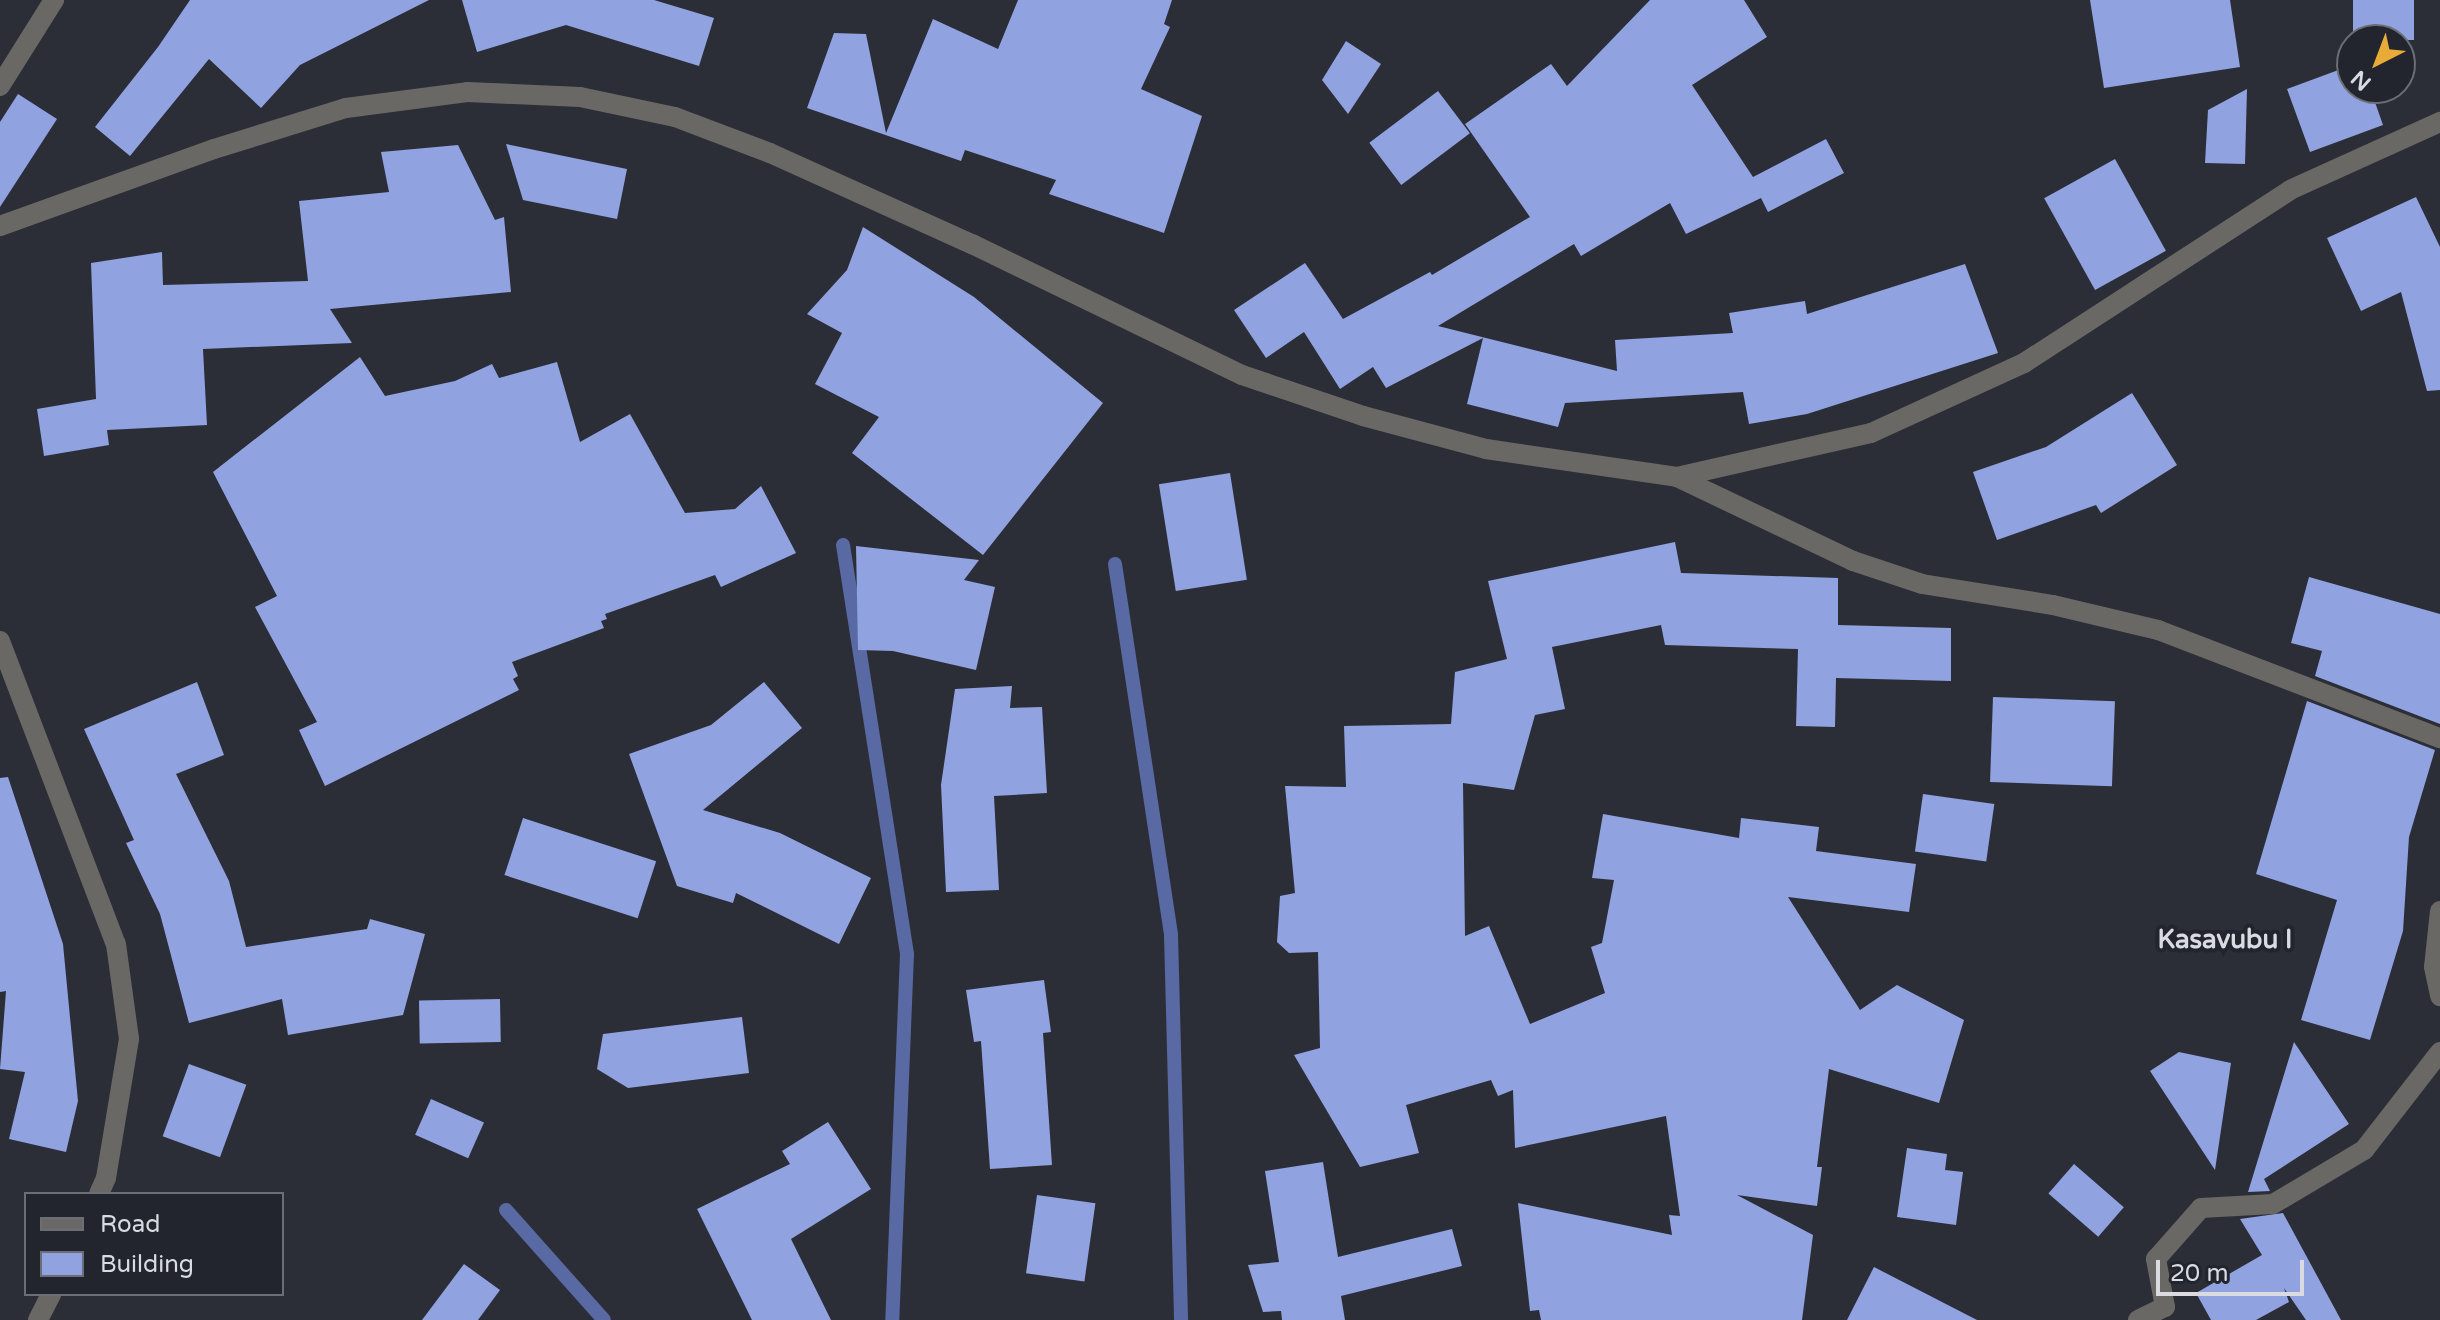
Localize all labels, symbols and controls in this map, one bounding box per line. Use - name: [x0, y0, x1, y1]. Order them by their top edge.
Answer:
- north arrow: [2336, 24, 2416, 104]
- text: N: [2346, 65, 2377, 96]
- district label: Kasavubu I: [2158, 924, 2292, 956]
- legend: [24, 1192, 284, 1296]
- text: Road: [100, 1210, 160, 1239]
- scale bar: [2160, 1244, 2308, 1294]
- text: Building: [100, 1250, 194, 1279]
- text: 20 m: [2170, 1259, 2228, 1288]

